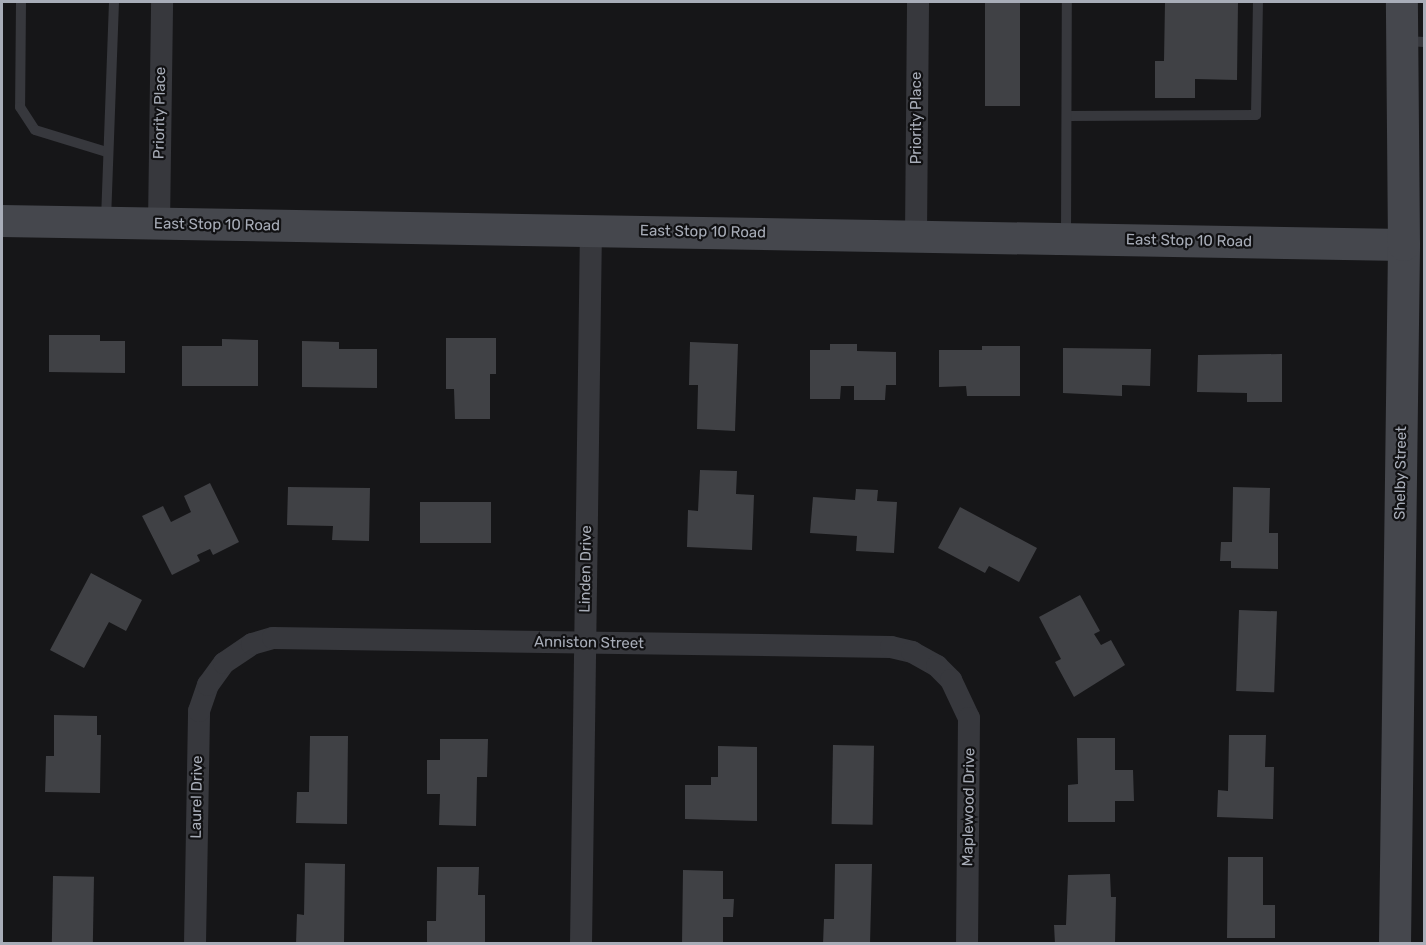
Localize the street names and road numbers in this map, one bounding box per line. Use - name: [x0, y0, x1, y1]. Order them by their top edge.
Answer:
- street label: Priority Place: [150, 66, 170, 160]
- street label: Priority Place: [908, 72, 926, 164]
- street label: East Stop 10 Road: [154, 215, 280, 235]
- street label: East Stop 10 Road: [640, 222, 766, 242]
- street label: East Stop 10 Road: [1126, 231, 1252, 251]
- street label: Shelby Street: [1391, 426, 1411, 520]
- street label: Linden Drive: [576, 525, 596, 613]
- street label: Anniston Street: [534, 633, 644, 653]
- street label: Maplewood Drive: [959, 747, 979, 867]
- street label: Laurel Drive: [187, 755, 207, 839]

